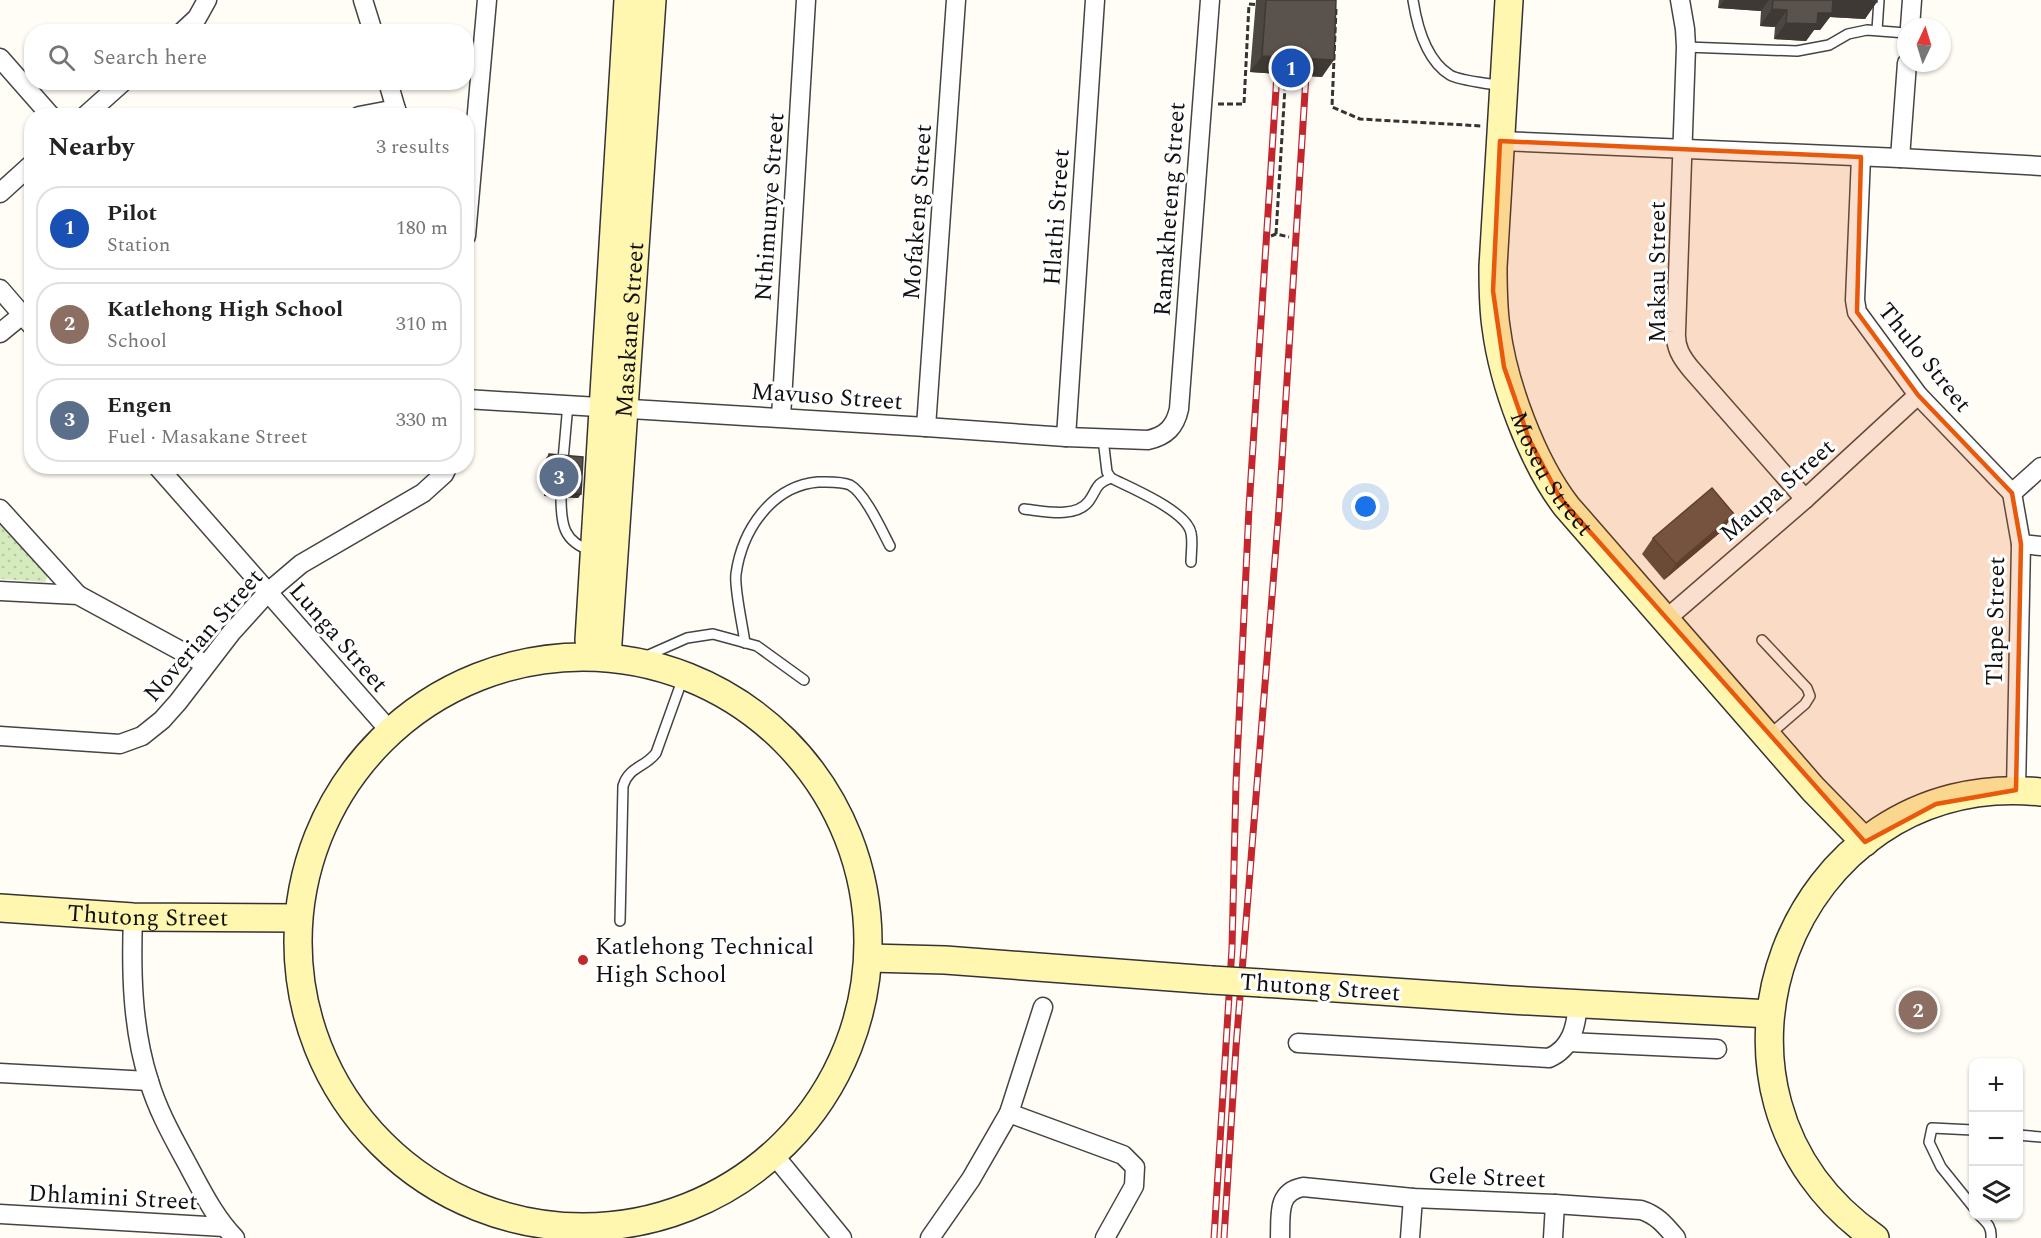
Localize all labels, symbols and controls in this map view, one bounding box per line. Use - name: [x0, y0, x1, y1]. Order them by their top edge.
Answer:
- north arrow: [1897, 18, 1951, 72]
- search box: [24, 24, 474, 90]
- icon: search: [45, 41, 78, 74]
- text: Search here: [93, 41, 207, 74]
- pin: 1: [1272, 46, 1310, 90]
- street label: Ramakheteng Street: [1145, 101, 1195, 317]
- street label: Nthimunye Street: [745, 112, 795, 303]
- street label: Mofakeng Street: [894, 123, 942, 301]
- text: Nearby: [48, 127, 134, 167]
- text: 3 results: [376, 132, 450, 162]
- street label: Hlathi Street: [1034, 147, 1080, 287]
- text: Pilot: [107, 197, 157, 230]
- street label: Makau Street: [1640, 201, 1676, 343]
- text: 1: [64, 213, 75, 243]
- text: 180 m: [396, 213, 448, 243]
- text: Station: [107, 230, 170, 260]
- street label: Masakane Street: [606, 241, 654, 419]
- text: Katlehong High School: [107, 293, 343, 326]
- street label: Thulo Street: [1869, 295, 1980, 420]
- text: 2: [64, 309, 75, 339]
- text: 310 m: [396, 309, 448, 339]
- text: School: [107, 326, 167, 356]
- street label: Mavuso Street: [750, 374, 904, 420]
- text: Engen: [107, 389, 172, 422]
- text: 3: [64, 405, 75, 435]
- text: 330 m: [396, 405, 448, 435]
- street label: Moseu Street: [1500, 406, 1602, 545]
- text: Fuel · Masakane Street: [107, 422, 308, 452]
- street label: Maupa Street: [1712, 430, 1843, 551]
- pin: 3: [540, 454, 578, 500]
- your location: [1351, 492, 1380, 521]
- street label: Tlape Street: [1977, 556, 2015, 686]
- street label: Noverian Street: [135, 561, 272, 710]
- street label: Lunga Street: [280, 575, 396, 701]
- street label: Thutong Street: [66, 896, 228, 937]
- place label: Katlehong Technical High School: [595, 929, 814, 993]
- marker: Katlehong Technical High School: [576, 953, 590, 967]
- street label: Thutong Street: [1238, 964, 1401, 1012]
- pin: 2: [1898, 988, 1938, 1032]
- map controls: [1969, 1058, 2023, 1220]
- button: +: [1969, 1058, 2023, 1112]
- button: −: [1969, 1112, 2023, 1166]
- street label: Gele Street: [1428, 1158, 1546, 1198]
- button: layers: [1969, 1166, 2023, 1220]
- street label: Dhlamini Street: [27, 1176, 199, 1220]

